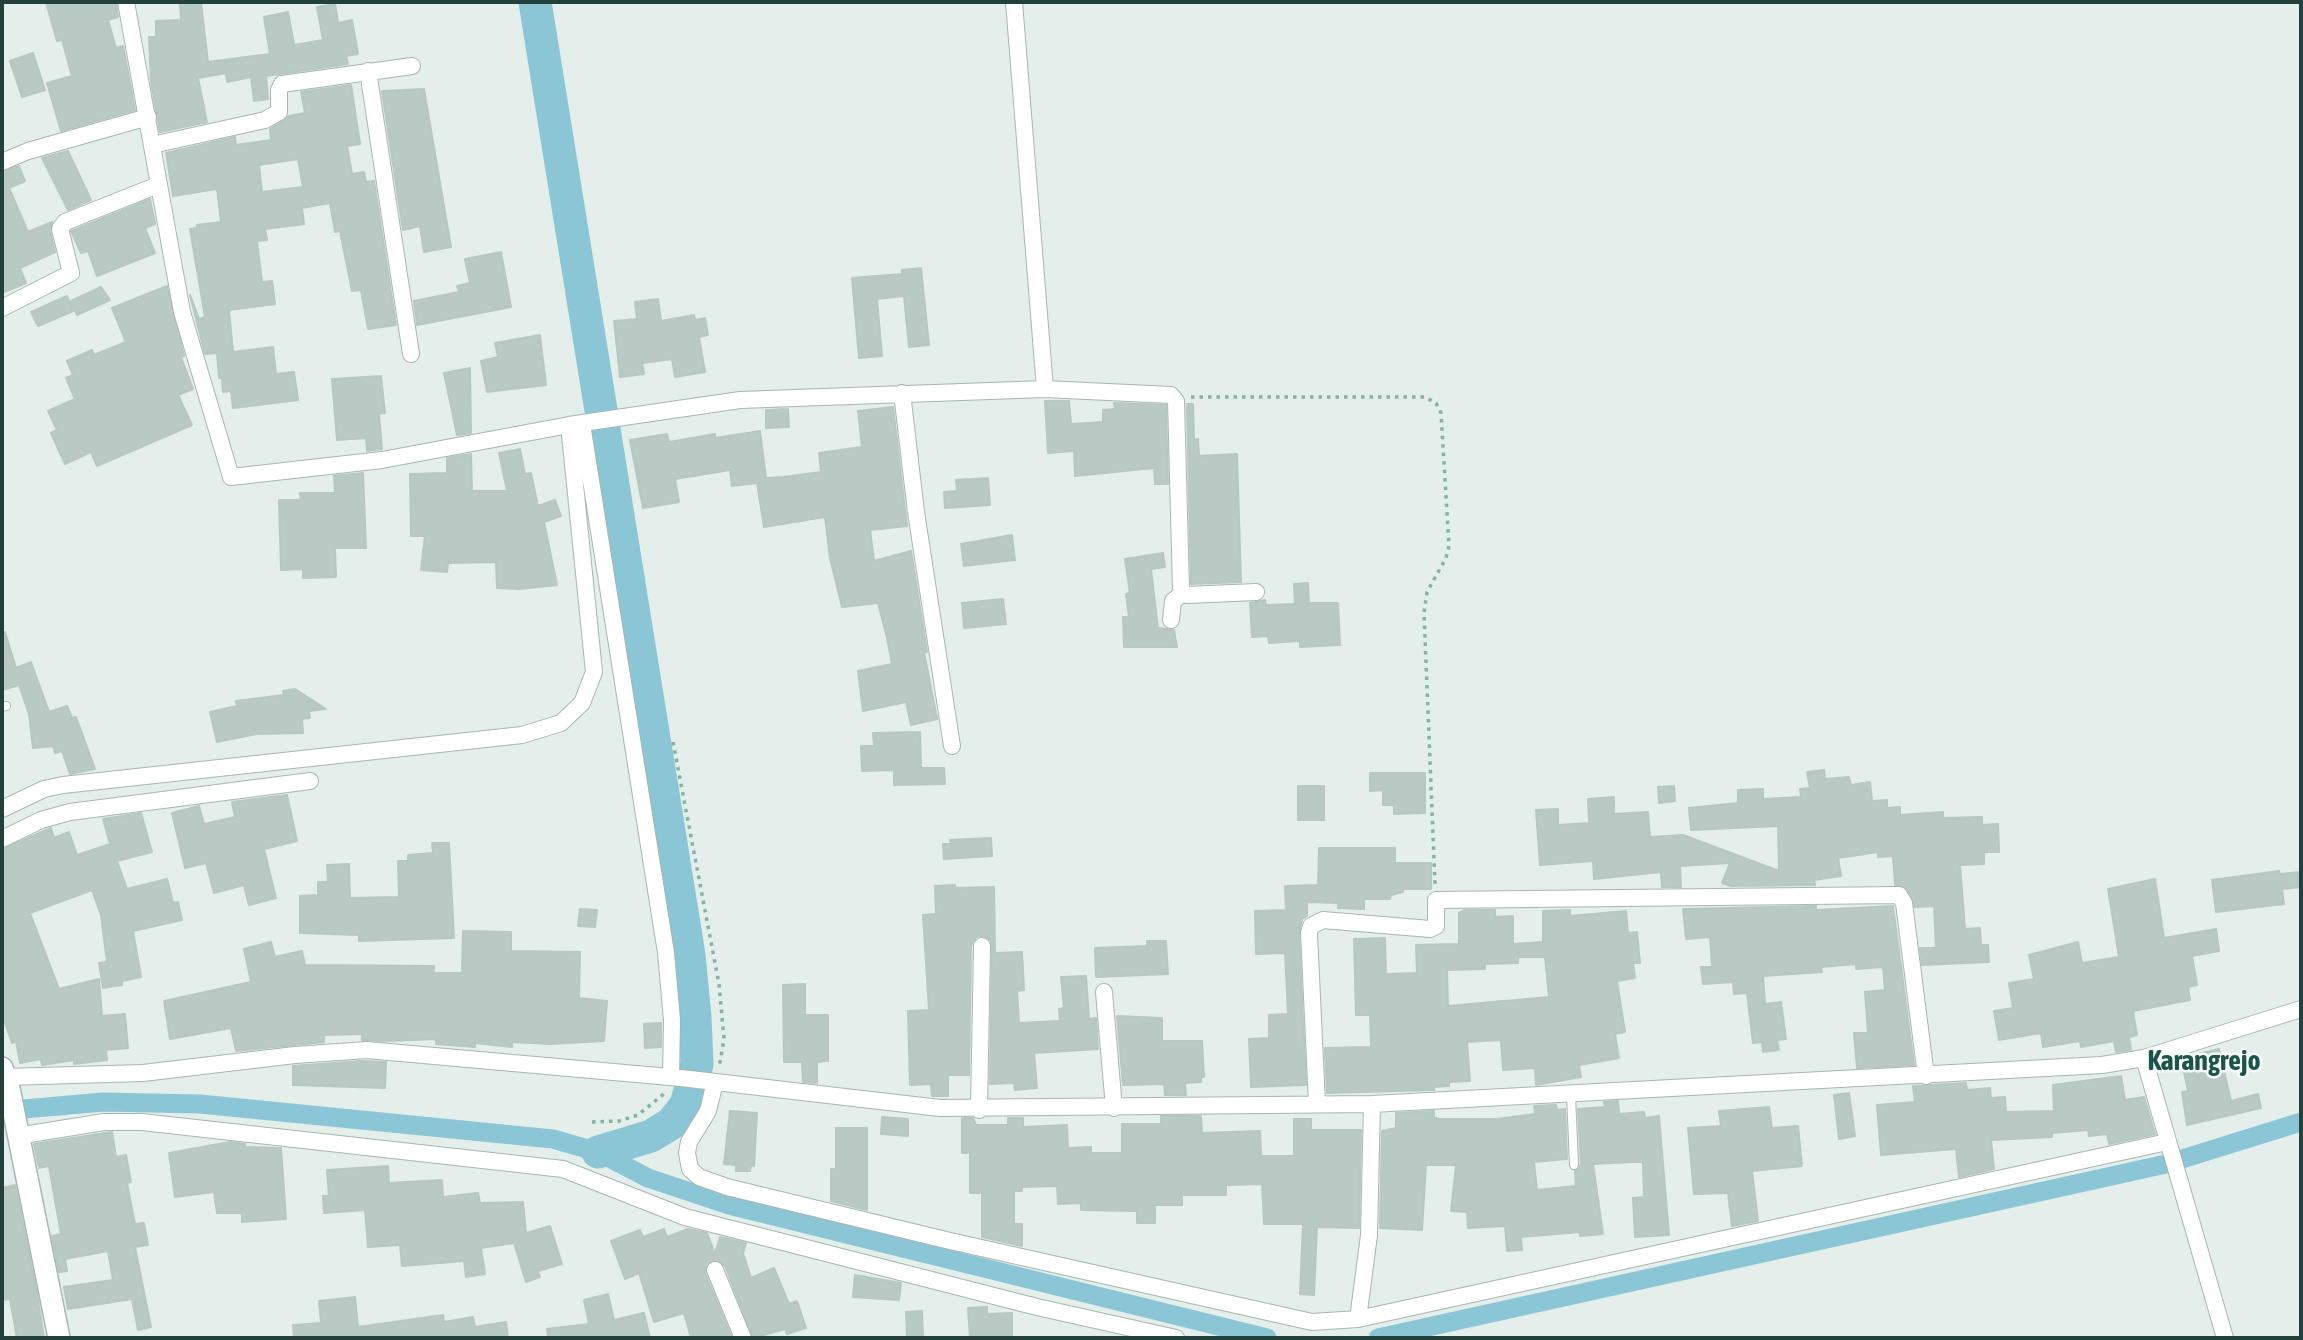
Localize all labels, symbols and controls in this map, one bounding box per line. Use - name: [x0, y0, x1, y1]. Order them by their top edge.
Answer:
- district label: Karangrejo: [2147, 1044, 2261, 1078]

